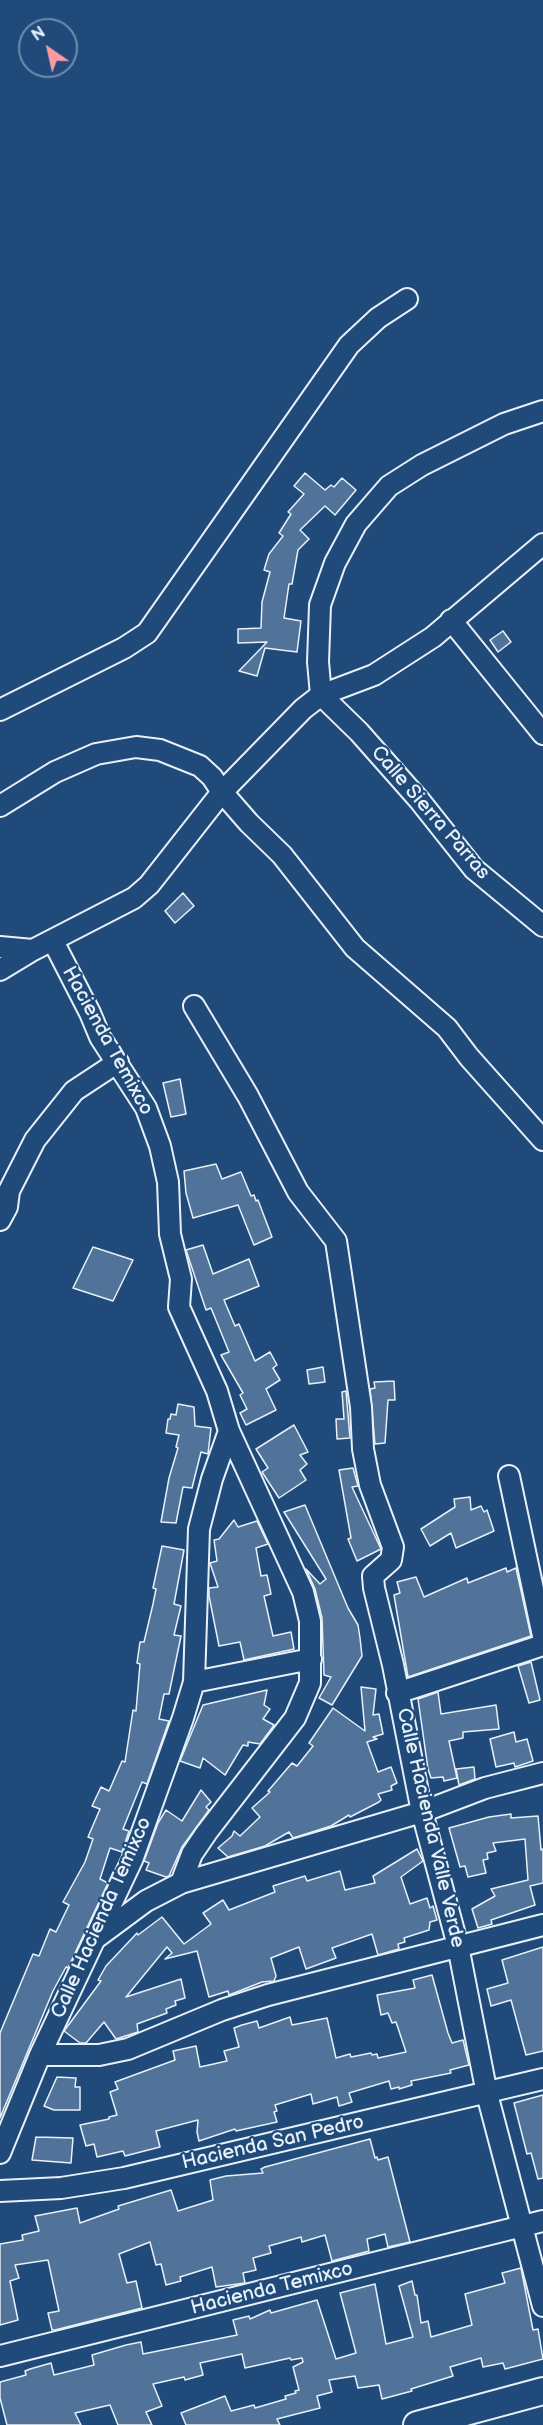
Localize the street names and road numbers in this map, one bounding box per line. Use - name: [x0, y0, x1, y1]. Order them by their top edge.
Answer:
- street label: Calle Sierra Parras: [365, 741, 495, 885]
- street label: Hacienda Temixco: [56, 962, 158, 1120]
- street label: Calle Hacienda Valle Verde: [391, 1706, 469, 1950]
- street label: Calle Hacienda Temixco: [47, 1814, 157, 2022]
- street label: Hacienda San Pedro: [180, 2110, 366, 2176]
- street label: Hacienda Temixco: [188, 2257, 356, 2321]

